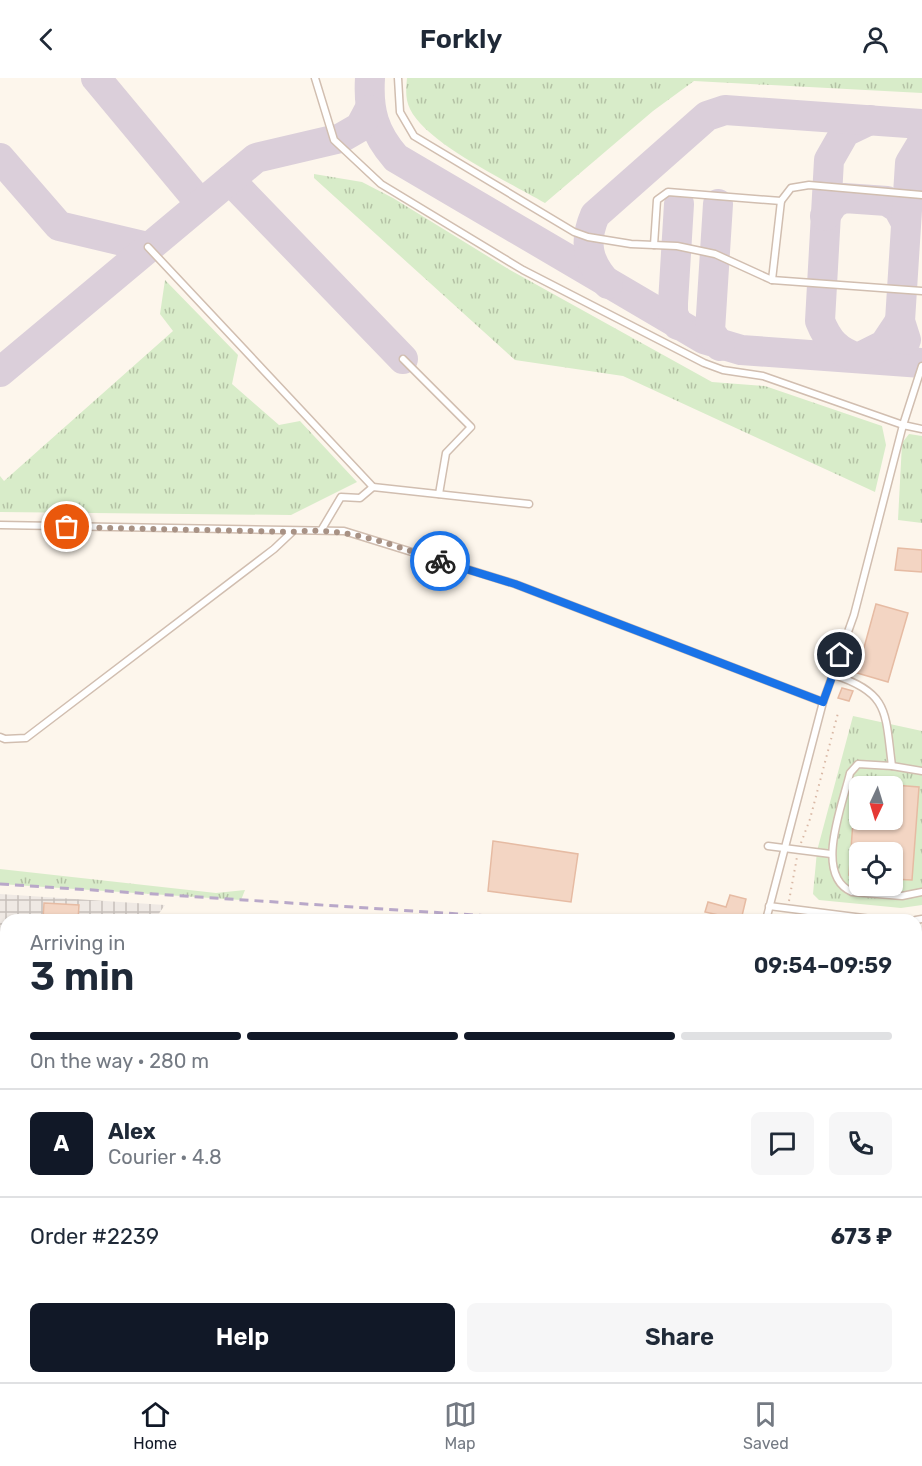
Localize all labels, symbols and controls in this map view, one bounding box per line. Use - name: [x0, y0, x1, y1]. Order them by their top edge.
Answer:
- icon: back: [30, 23, 63, 56]
- text: Forkly: [420, 23, 502, 55]
- icon: person: [859, 23, 892, 56]
- pin: [41, 501, 92, 552]
- icon: bag: [50, 510, 83, 543]
- courier: [410, 531, 470, 591]
- icon: bike: [424, 545, 457, 578]
- pin: [814, 629, 865, 680]
- icon: home: [823, 638, 856, 671]
- north arrow: [849, 776, 903, 830]
- map controls: [849, 776, 903, 896]
- button: locate: [849, 842, 903, 896]
- text: Arriving in: [30, 931, 125, 955]
- text: 09:54–09:59: [754, 952, 892, 979]
- text: 3 min: [30, 954, 135, 1000]
- text: On the way · 280 m: [30, 1049, 209, 1073]
- button: chat: [751, 1112, 814, 1175]
- button: phone: [829, 1112, 892, 1175]
- text: Alex: [108, 1118, 156, 1145]
- text: A: [54, 1130, 69, 1157]
- text: Courier · 4.8: [108, 1145, 222, 1169]
- text: Order #2239: [30, 1223, 159, 1250]
- text: 673 ₽: [831, 1223, 892, 1250]
- button: Help: [30, 1303, 455, 1372]
- button: Share: [467, 1303, 892, 1372]
- tab: Home: [133, 1398, 177, 1453]
- tab: Map: [444, 1398, 477, 1453]
- tab: Saved: [743, 1398, 789, 1453]

